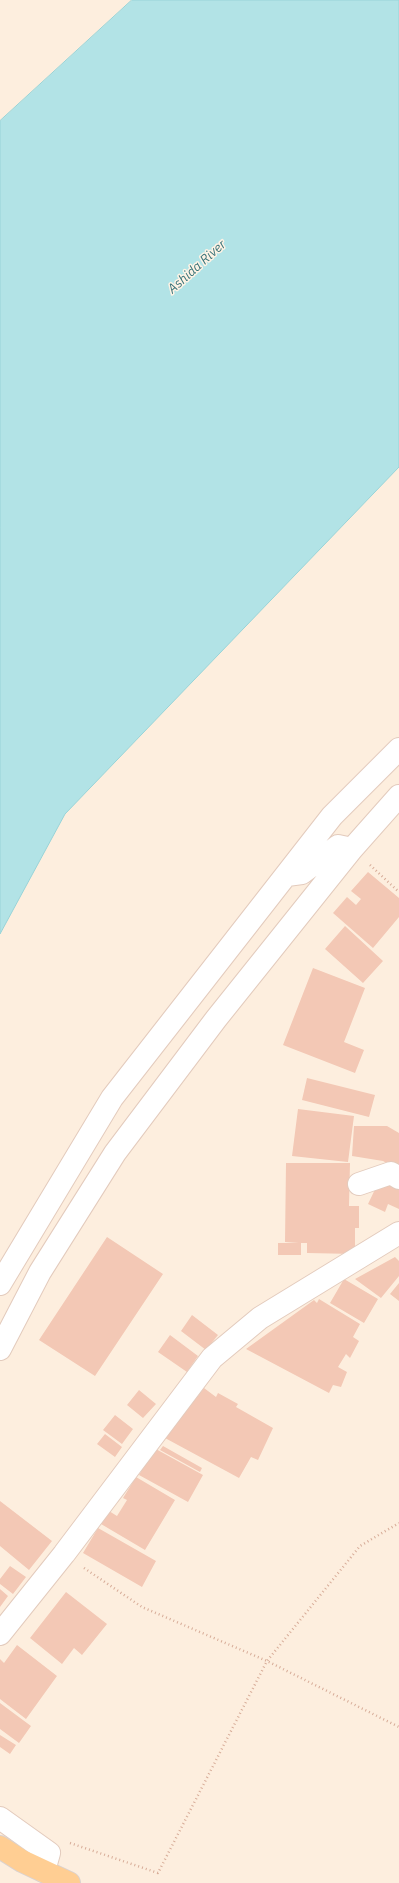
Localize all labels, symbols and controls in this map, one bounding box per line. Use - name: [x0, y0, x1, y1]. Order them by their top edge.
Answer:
- water label: Ashida River: [165, 237, 229, 297]

